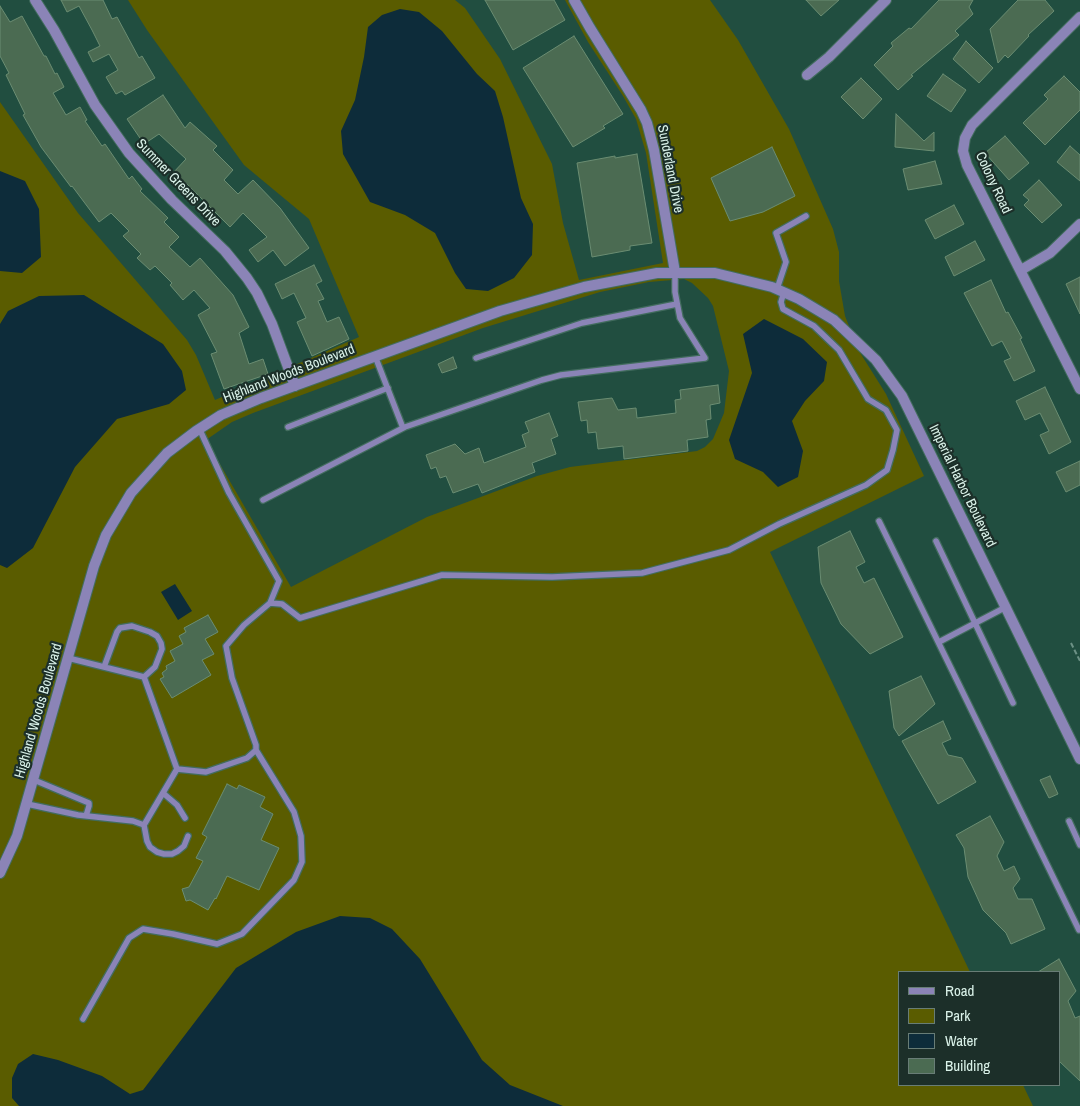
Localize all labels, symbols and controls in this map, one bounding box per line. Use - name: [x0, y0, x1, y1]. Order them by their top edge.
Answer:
- street label: Sunderland Drive: [653, 124, 687, 214]
- street label: Summer Greens Drive: [132, 136, 224, 230]
- street label: Colony Road: [971, 149, 1015, 217]
- street label: Highland Woods Boulevard: [221, 341, 357, 407]
- street label: Imperial Harbor Boulevard: [925, 422, 999, 550]
- street label: Highland Woods Boulevard: [12, 642, 66, 780]
- legend: [898, 971, 1060, 1086]
- text: Road: [945, 980, 974, 1001]
- text: Park: [945, 1005, 970, 1026]
- text: Water: [945, 1030, 977, 1051]
- text: Building: [945, 1055, 990, 1076]

